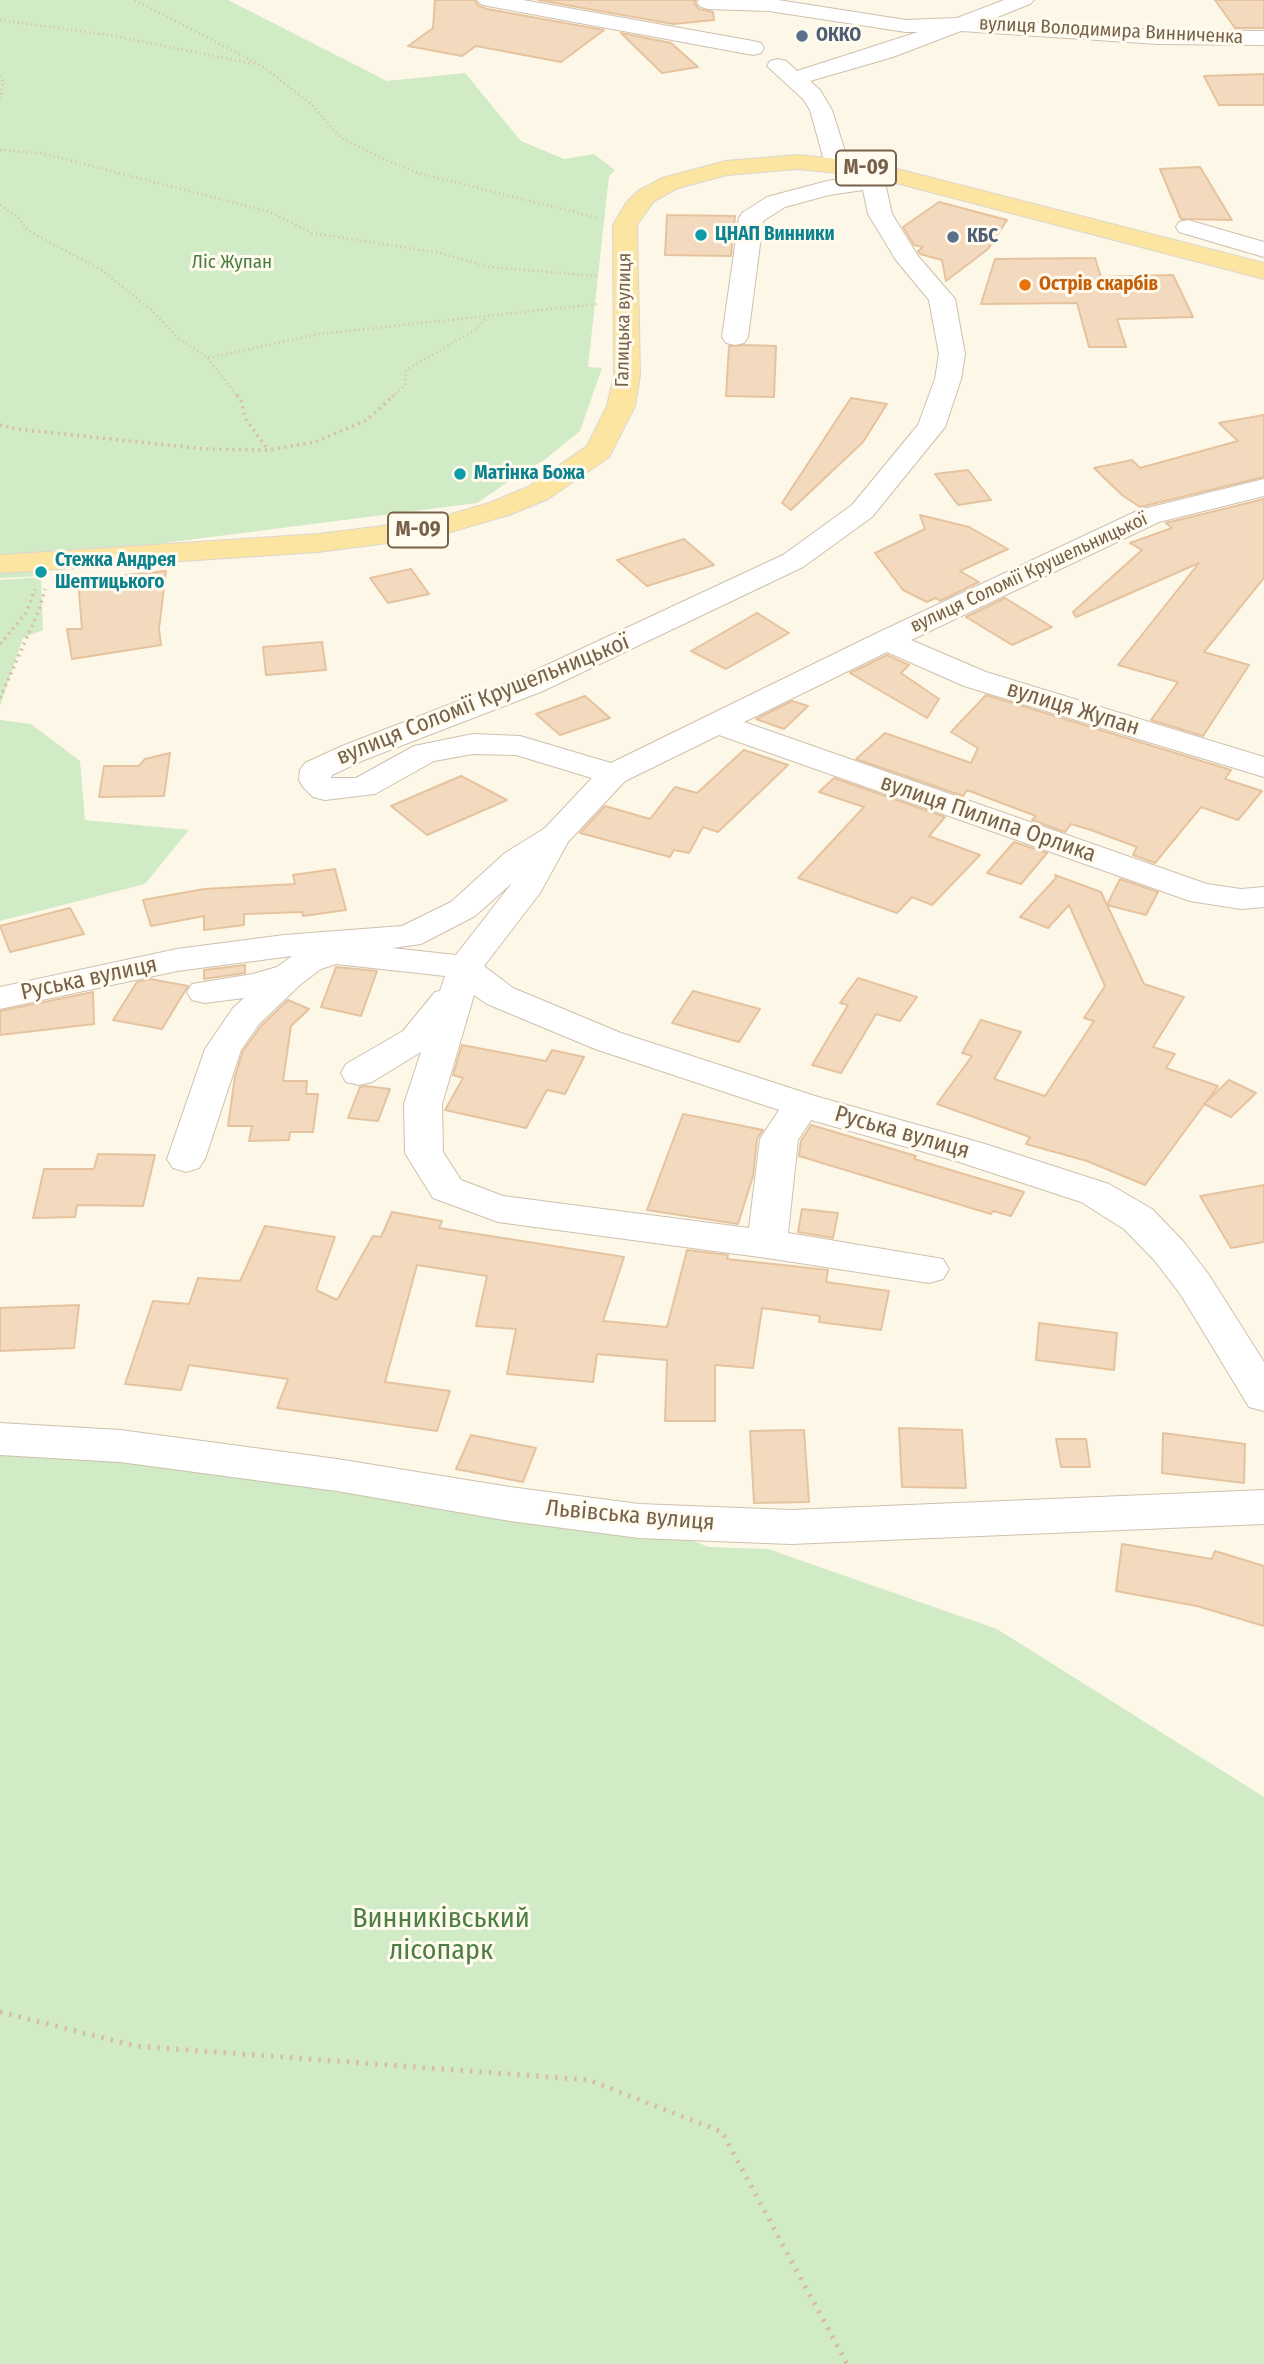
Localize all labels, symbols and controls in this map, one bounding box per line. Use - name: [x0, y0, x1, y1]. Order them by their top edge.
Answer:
- street label: вулиця Володимира Винниченка: [978, 13, 1244, 49]
- place label: ОККО: [816, 25, 861, 47]
- marker: ОККО: [794, 28, 810, 44]
- road number: М-09: [836, 150, 896, 186]
- place label: ЦНАП Винники: [715, 224, 835, 246]
- place label: КБС: [967, 226, 998, 248]
- marker: ЦНАП Винники: [693, 227, 709, 243]
- marker: КБС: [945, 229, 961, 245]
- park label: Ліс Жупан: [192, 252, 272, 274]
- street label: Галицька вулиця: [611, 253, 637, 387]
- place label: Острів скарбів: [1039, 274, 1158, 296]
- marker: Острів скарбів: [1017, 277, 1033, 293]
- place label: Матінка Божа: [474, 463, 585, 485]
- marker: Матінка Божа: [452, 466, 468, 482]
- street label: вулиця Соломії Крушельницької: [907, 508, 1151, 638]
- road number: М-09: [388, 512, 448, 548]
- place label: Стежка Андрея Шептицького: [55, 550, 176, 594]
- marker: Стежка Андрея Шептицького: [33, 564, 49, 580]
- street label: вулиця Соломії Крушельницької: [333, 629, 633, 771]
- street label: вулиця Жупан: [1003, 676, 1143, 742]
- street label: вулиця Пилипа Орлика: [877, 769, 1099, 869]
- street label: Руська вулиця: [18, 951, 160, 1007]
- street label: Руська вулиця: [832, 1101, 972, 1165]
- street label: Львівська вулиця: [544, 1495, 716, 1537]
- park label: Винниківський лісопарк: [352, 1902, 530, 1968]

